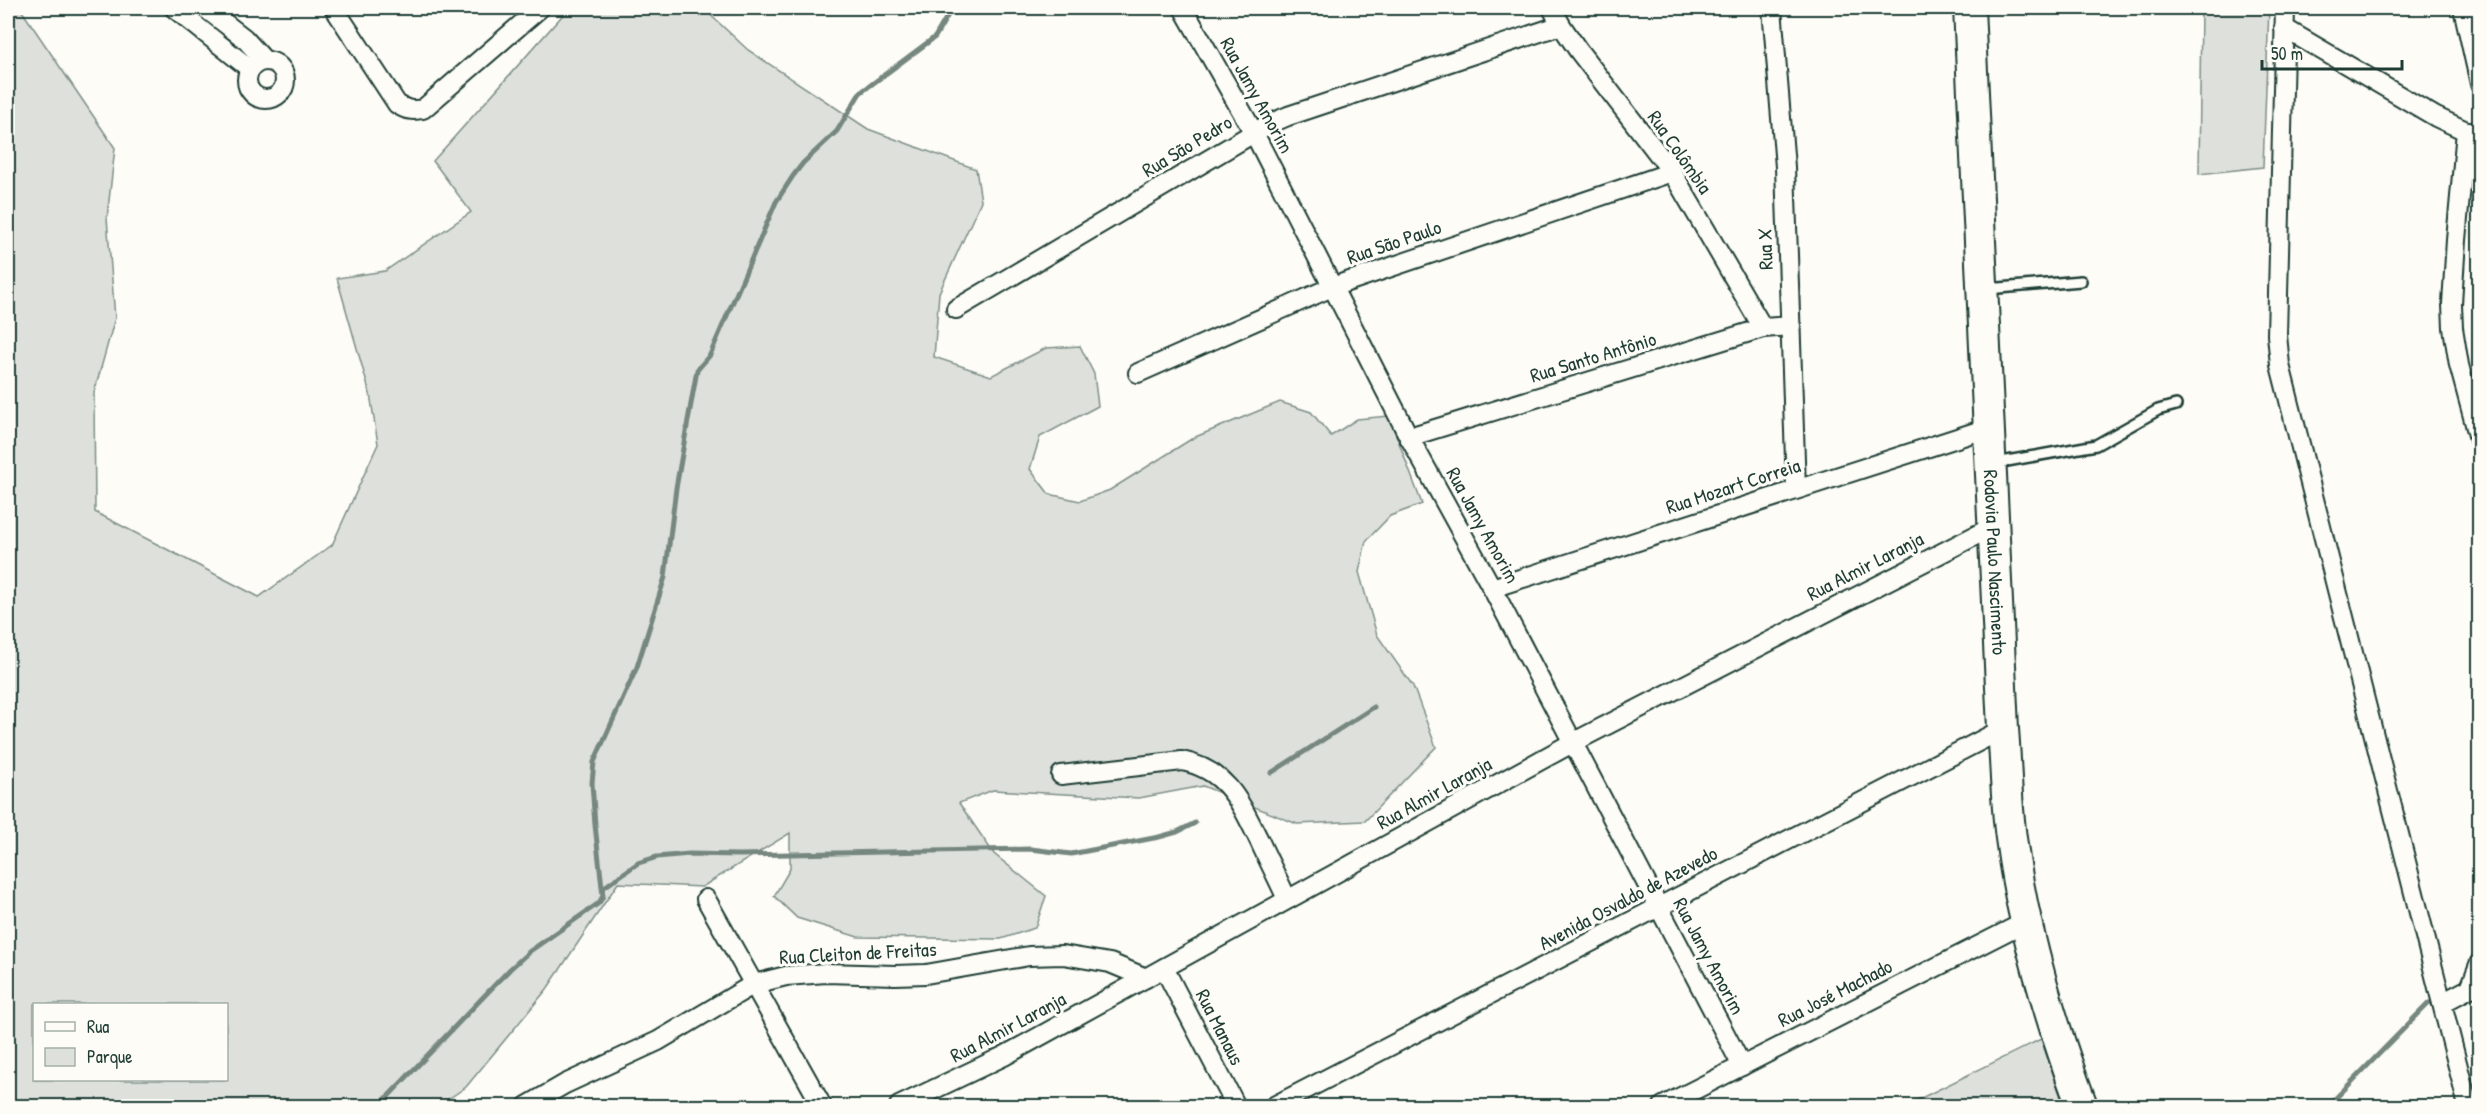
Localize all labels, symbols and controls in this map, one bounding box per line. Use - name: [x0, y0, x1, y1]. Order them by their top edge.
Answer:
- street label: Rua Jamy Amorim: [1214, 32, 1300, 158]
- scale bar: [2262, 33, 2402, 71]
- text: 50 m: [2271, 41, 2303, 66]
- street label: Rua Colômbia: [1642, 105, 1719, 199]
- street label: Rua São Pedro: [1137, 108, 1237, 183]
- street label: Rua São Paulo: [1343, 213, 1445, 270]
- street label: Rua X: [1750, 228, 1779, 270]
- street label: Rua Santo Antônio: [1527, 325, 1659, 389]
- street label: Rua Mozart Correia: [1662, 451, 1804, 520]
- street label: Rua Jamy Amorim: [1440, 462, 1526, 588]
- street label: Rodovia Paulo Nascimento: [1978, 469, 2013, 656]
- street label: Rua Almir Laranja: [1802, 525, 1928, 607]
- street label: Rua Almir Laranja: [1372, 750, 1496, 835]
- street label: Avenida Osvaldo de Azevedo: [1534, 839, 1722, 956]
- street label: Rua Jamy Amorim: [1667, 893, 1752, 1019]
- street label: Rua Cleiton de Freitas: [779, 935, 937, 970]
- street label: Rua José Machado: [1773, 952, 1897, 1033]
- street label: Rua Manaus: [1190, 984, 1251, 1070]
- street label: Rua Almir Laranja: [945, 985, 1070, 1068]
- legend: [33, 1003, 228, 1081]
- text: Rua: [87, 1014, 109, 1039]
- text: Parque: [87, 1044, 132, 1069]

